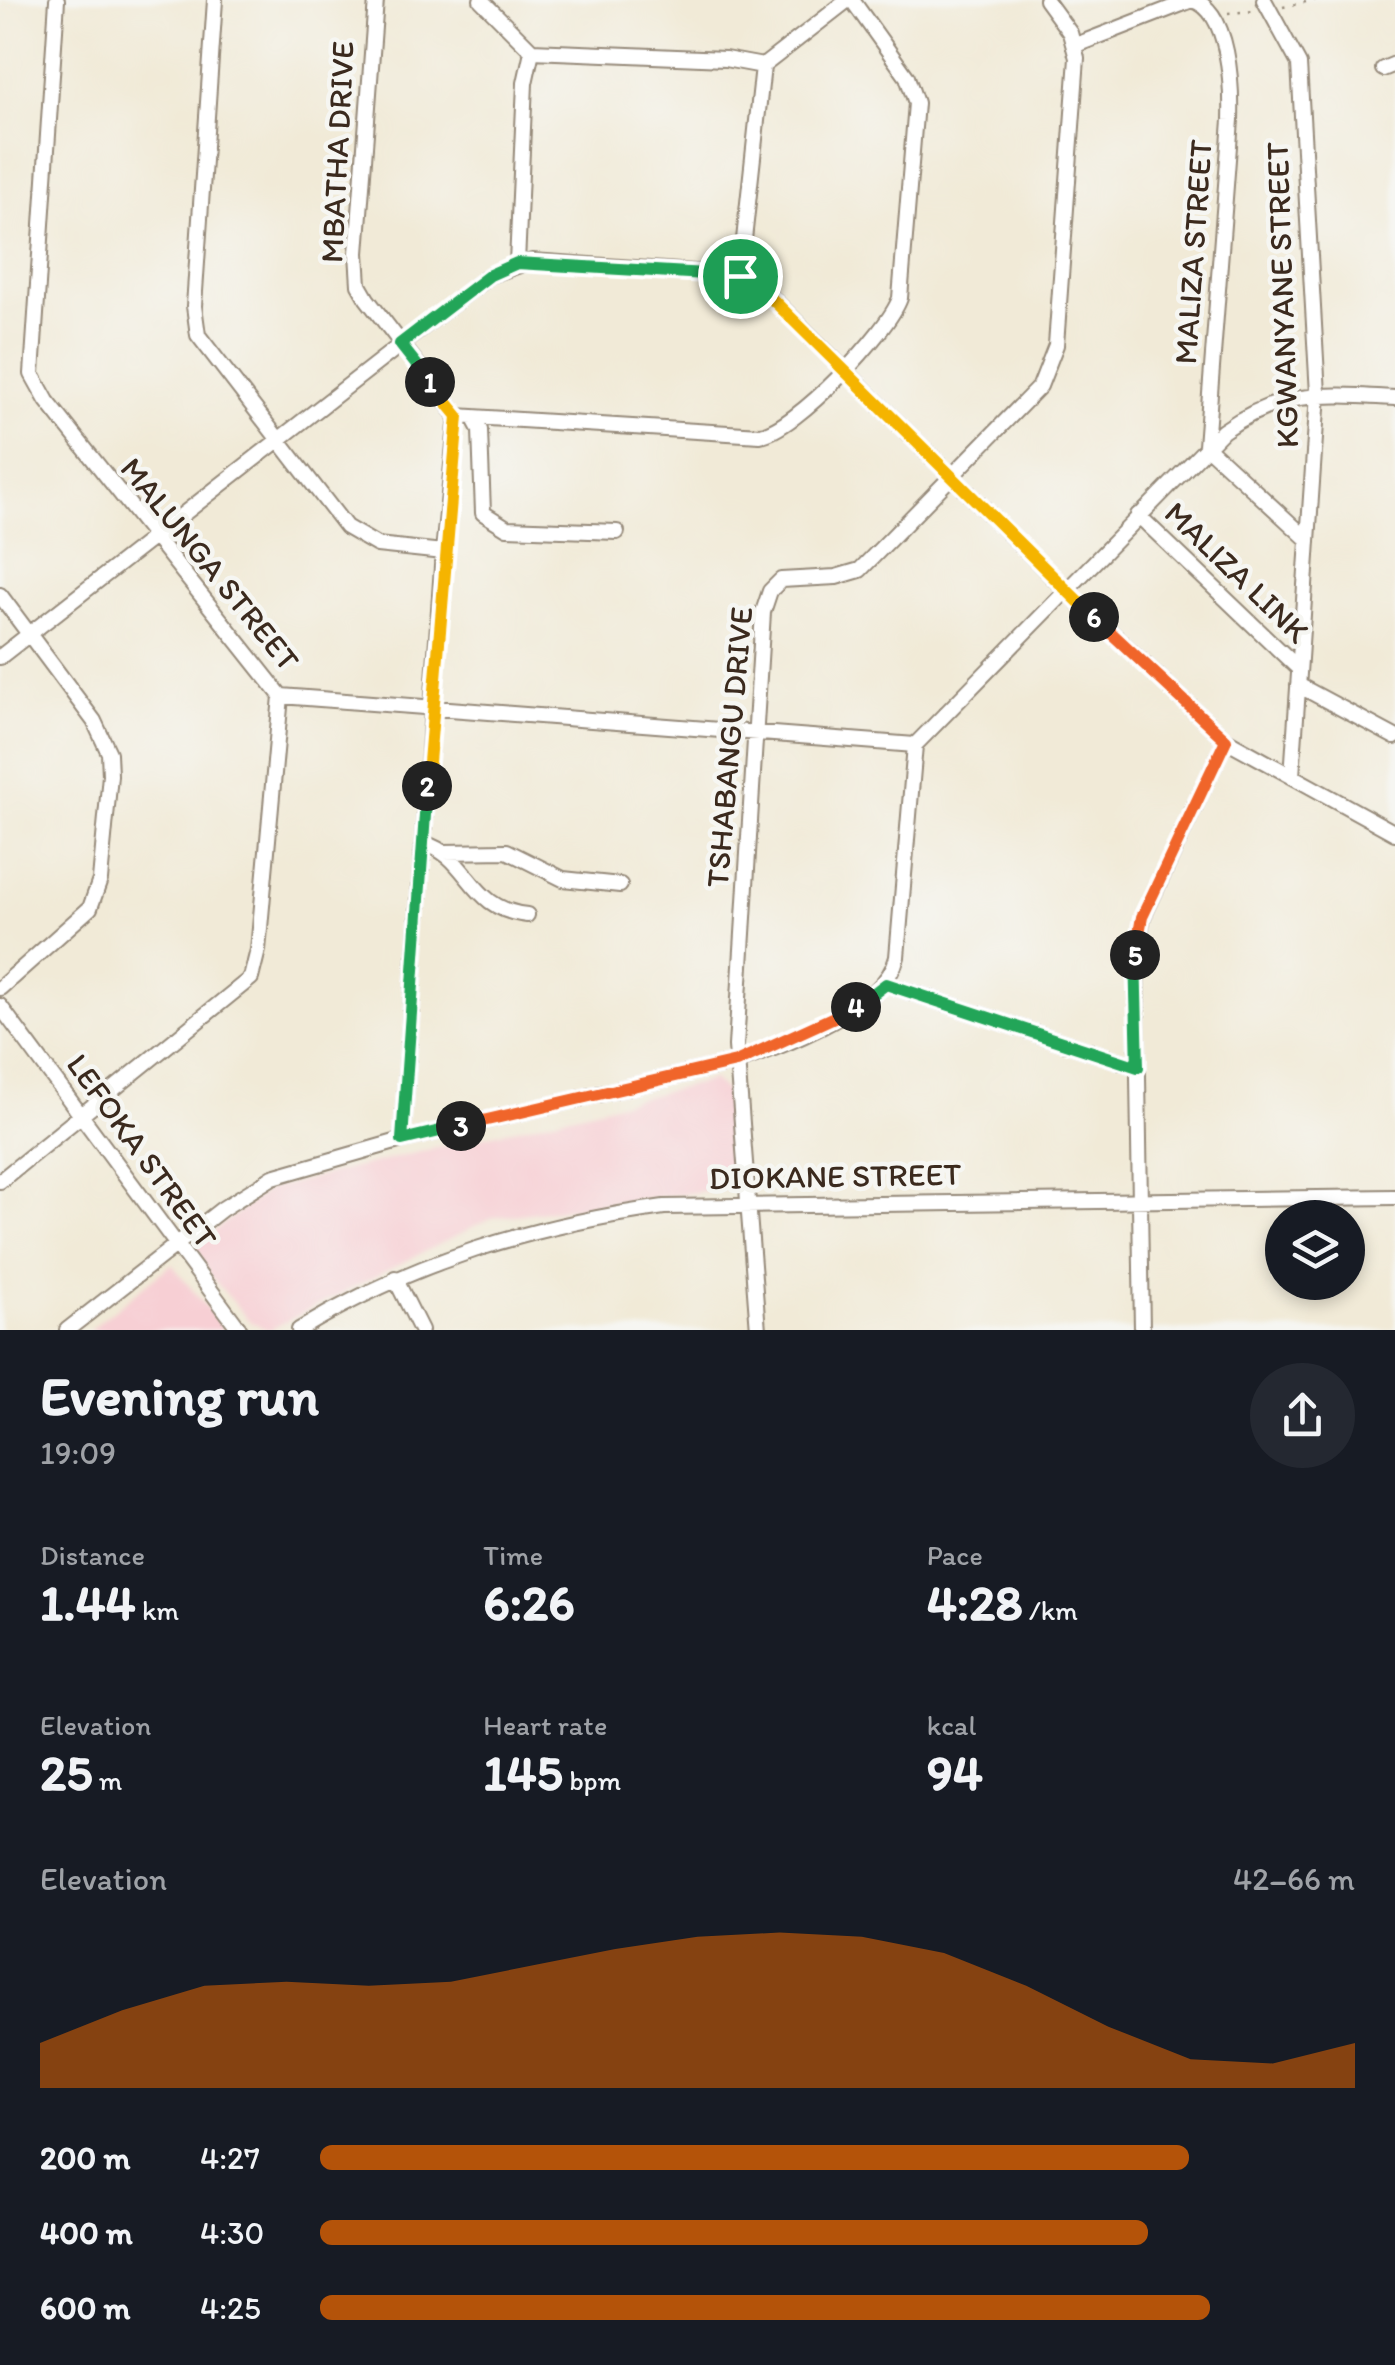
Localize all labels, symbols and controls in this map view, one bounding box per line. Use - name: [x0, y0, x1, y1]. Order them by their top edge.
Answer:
- street label: MBATHA DRIVE: [312, 40, 362, 264]
- street label: MALIZA STREET: [1166, 138, 1220, 366]
- street label: KGWANYANE STREET: [1258, 141, 1306, 449]
- pin: [698, 234, 783, 319]
- icon: arrive: [713, 249, 768, 304]
- pin: 1: [405, 357, 455, 407]
- text: 1: [424, 365, 437, 399]
- street label: MALUNGA STREET: [112, 450, 308, 678]
- street label: MALIZA LINK: [1157, 494, 1318, 651]
- pin: 6: [1069, 592, 1119, 642]
- text: 6: [1087, 600, 1101, 634]
- street label: TSHABANGU DRIVE: [698, 605, 760, 889]
- pin: 2: [402, 761, 452, 811]
- text: 2: [420, 769, 434, 803]
- pin: 5: [1110, 930, 1160, 980]
- text: 5: [1128, 938, 1142, 972]
- pin: 4: [831, 982, 881, 1032]
- text: 4: [848, 990, 864, 1024]
- street label: LEFOKA STREET: [59, 1046, 225, 1256]
- pin: 3: [436, 1101, 486, 1151]
- text: 3: [453, 1109, 469, 1143]
- street label: DIOKANE STREET: [708, 1155, 962, 1197]
- map controls: [1265, 1200, 1365, 1300]
- button: layers: [1265, 1200, 1365, 1300]
- text: Evening run: [40, 1363, 319, 1429]
- button: share: [1250, 1363, 1355, 1468]
- text: 19:09: [40, 1434, 116, 1472]
- text: Distance: [40, 1538, 145, 1572]
- text: Time: [483, 1538, 543, 1572]
- text: Pace: [927, 1538, 983, 1572]
- text: 1.44: [40, 1572, 136, 1633]
- text: 6:26: [483, 1572, 575, 1633]
- text: 4:28: [927, 1572, 1023, 1633]
- text: km: [136, 1593, 179, 1627]
- text: /km: [1023, 1593, 1078, 1627]
- text: Elevation: [40, 1708, 151, 1742]
- text: Heart rate: [483, 1708, 607, 1742]
- text: kcal: [927, 1708, 976, 1742]
- text: 25: [40, 1742, 93, 1803]
- text: 145: [483, 1742, 563, 1803]
- text: 94: [927, 1742, 983, 1803]
- text: m: [93, 1763, 122, 1797]
- text: bpm: [563, 1763, 621, 1797]
- text: Elevation: [40, 1860, 167, 1898]
- text: 42–66 m: [1233, 1860, 1355, 1898]
- text: 200 m: [40, 2139, 130, 2177]
- text: 4:27: [200, 2139, 260, 2177]
- text: 400 m: [40, 2214, 133, 2252]
- text: 4:30: [200, 2214, 264, 2252]
- text: 600 m: [40, 2289, 130, 2327]
- text: 4:25: [200, 2289, 261, 2327]

